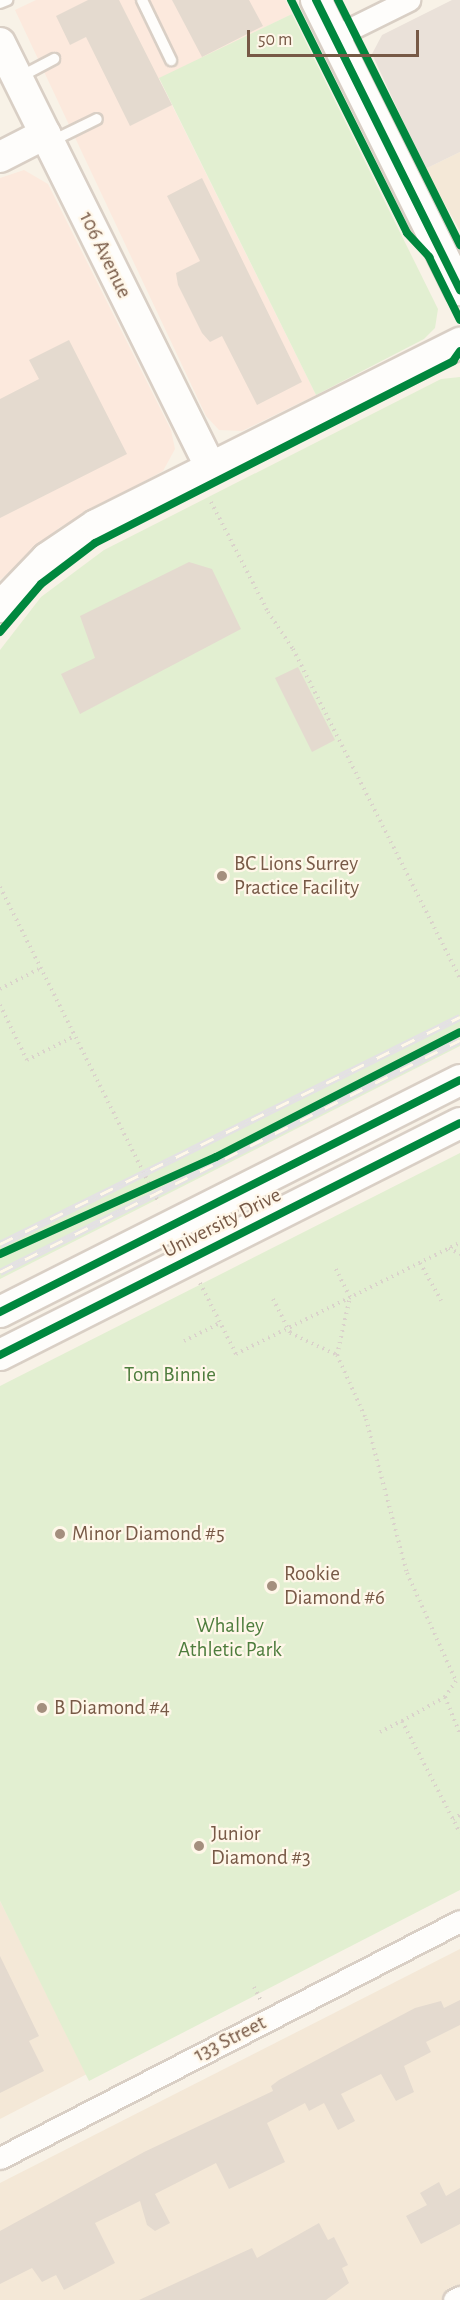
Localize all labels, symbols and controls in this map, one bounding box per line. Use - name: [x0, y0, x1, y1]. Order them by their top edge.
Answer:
- scale bar: [250, 18, 422, 56]
- text: 50 m: [258, 31, 292, 49]
- street label: 106 Avenue: [73, 208, 137, 302]
- place label: BC Lions Surrey Practice Facility: [234, 851, 359, 901]
- marker: BC Lions Surrey Practice Facility: [215, 869, 229, 883]
- street label: University Drive: [159, 1182, 285, 1264]
- park label: Tom Binnie: [124, 1362, 216, 1388]
- place label: Minor Diamond #5: [72, 1521, 225, 1547]
- marker: Minor Diamond #5: [53, 1527, 67, 1541]
- place label: Rookie Diamond #6: [284, 1561, 385, 1611]
- marker: Rookie Diamond #6: [265, 1579, 279, 1593]
- park label: Whalley Athletic Park: [178, 1613, 282, 1663]
- place label: B Diamond #4: [54, 1695, 170, 1721]
- marker: B Diamond #4: [35, 1701, 49, 1715]
- place label: Junior Diamond #3: [211, 1821, 311, 1871]
- marker: Junior Diamond #3: [192, 1839, 206, 1853]
- street label: 133 Street: [190, 2010, 270, 2068]

